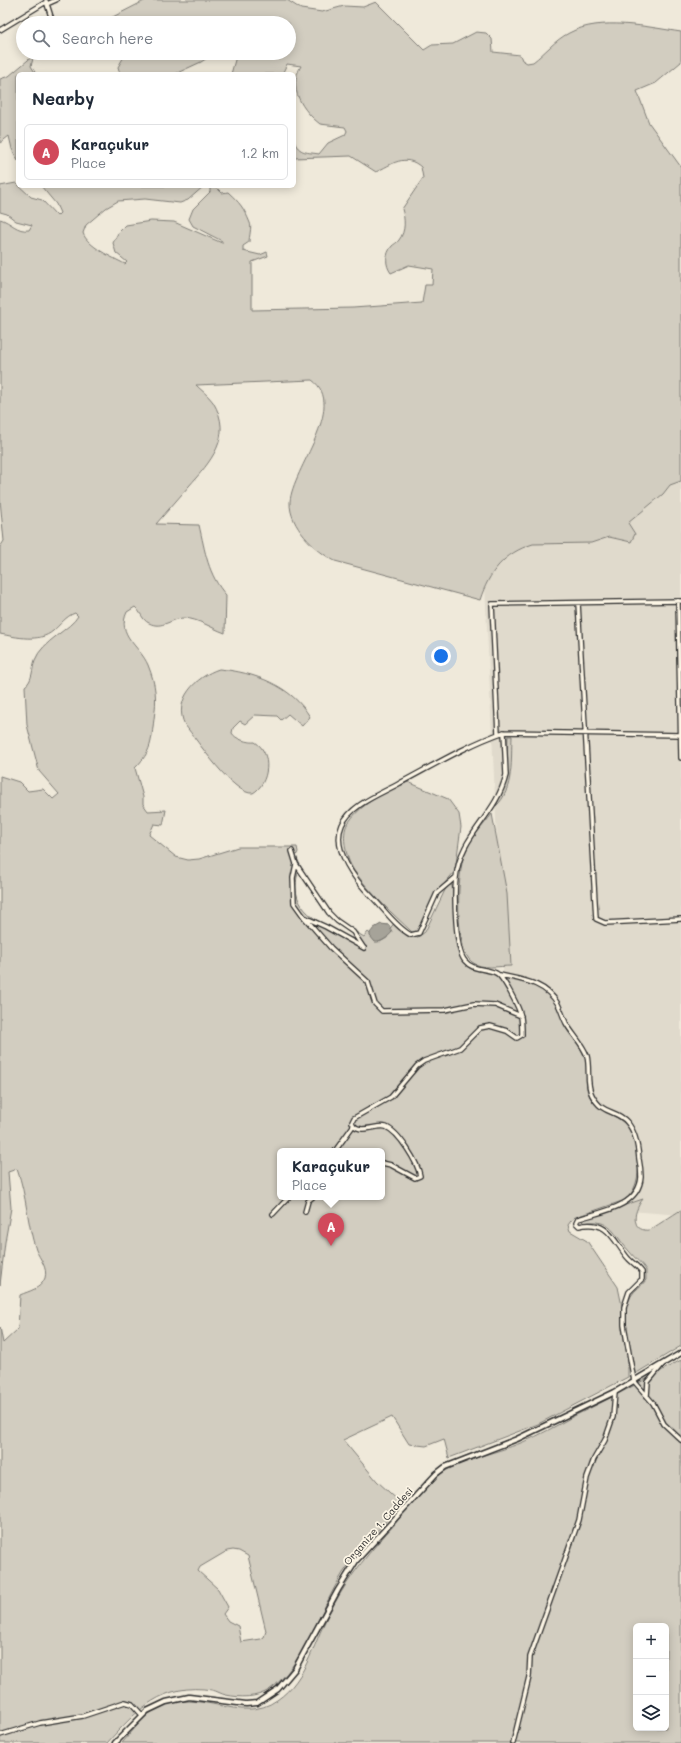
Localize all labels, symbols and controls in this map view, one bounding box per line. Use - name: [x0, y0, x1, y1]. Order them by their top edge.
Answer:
- search box: [16, 16, 296, 60]
- icon: search: [30, 27, 52, 49]
- text: Search here: [62, 28, 153, 48]
- text: Nearby: [32, 87, 94, 109]
- text: Karaçukur: [71, 134, 149, 154]
- text: A: [41, 144, 51, 161]
- text: 1.2 km: [241, 144, 279, 161]
- text: Place: [71, 154, 106, 171]
- your location: [431, 646, 451, 666]
- popup: [277, 1148, 385, 1200]
- text: Karaçukur: [292, 1156, 370, 1176]
- text: Place: [292, 1176, 327, 1193]
- pin: A: [318, 1213, 344, 1246]
- street label: Organize 1. Caddesi: [340, 1484, 416, 1568]
- map controls: [633, 1623, 669, 1731]
- button: +: [633, 1623, 669, 1659]
- button: −: [633, 1659, 669, 1695]
- button: layers: [633, 1695, 669, 1731]

